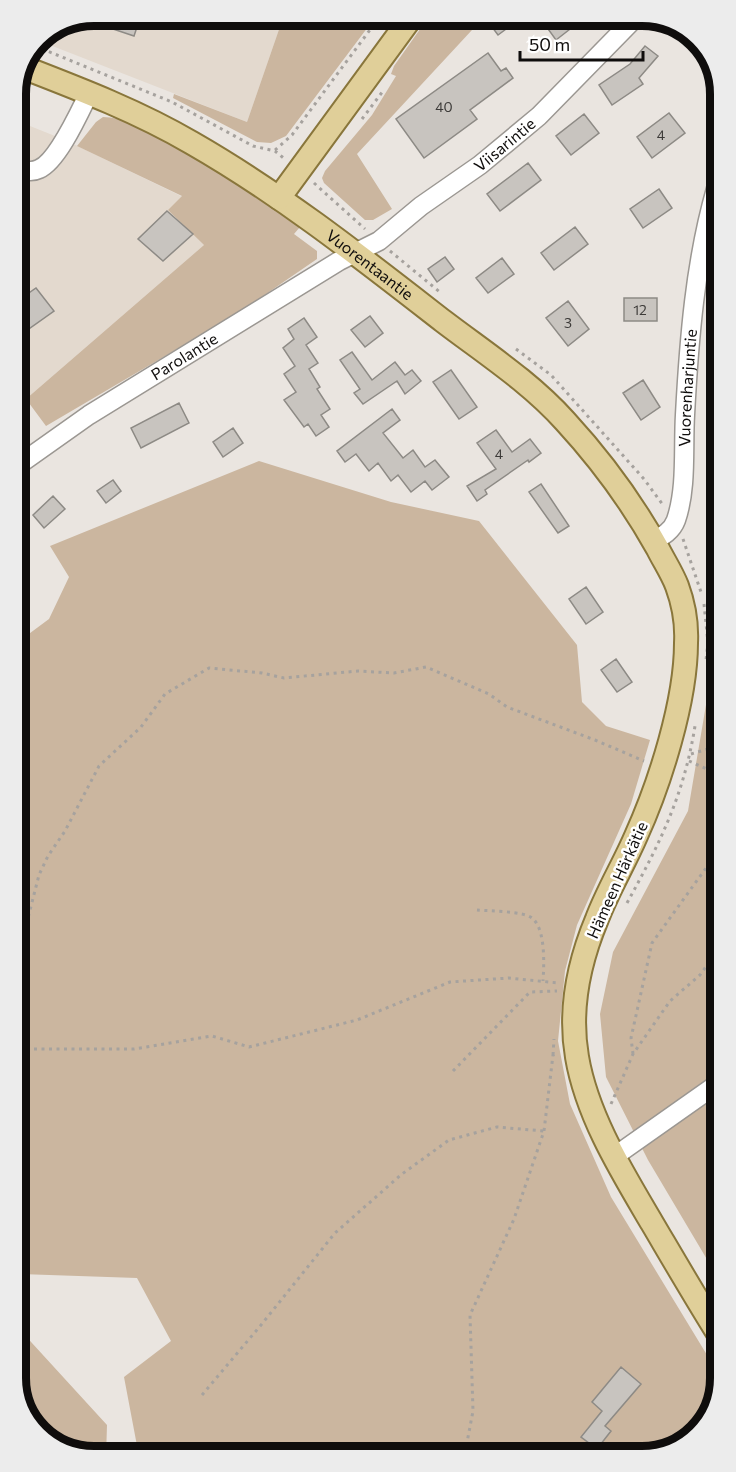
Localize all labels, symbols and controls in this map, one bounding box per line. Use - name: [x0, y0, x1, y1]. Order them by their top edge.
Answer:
- scale bar: [520, 24, 643, 62]
- text: 50 m: [529, 33, 570, 55]
- house number: 40: [435, 98, 453, 115]
- street label: Viisarintie: [470, 113, 539, 175]
- house number: 4: [657, 126, 666, 143]
- street label: Vuorentaantie: [323, 225, 417, 303]
- house number: 12: [633, 301, 647, 318]
- house number: 3: [564, 314, 572, 331]
- street label: Parolantie: [147, 328, 221, 384]
- street label: Vuorenharjuntie: [674, 328, 700, 447]
- house number: 4: [495, 445, 504, 462]
- street label: Hämeen Härkätie: [582, 818, 651, 941]

